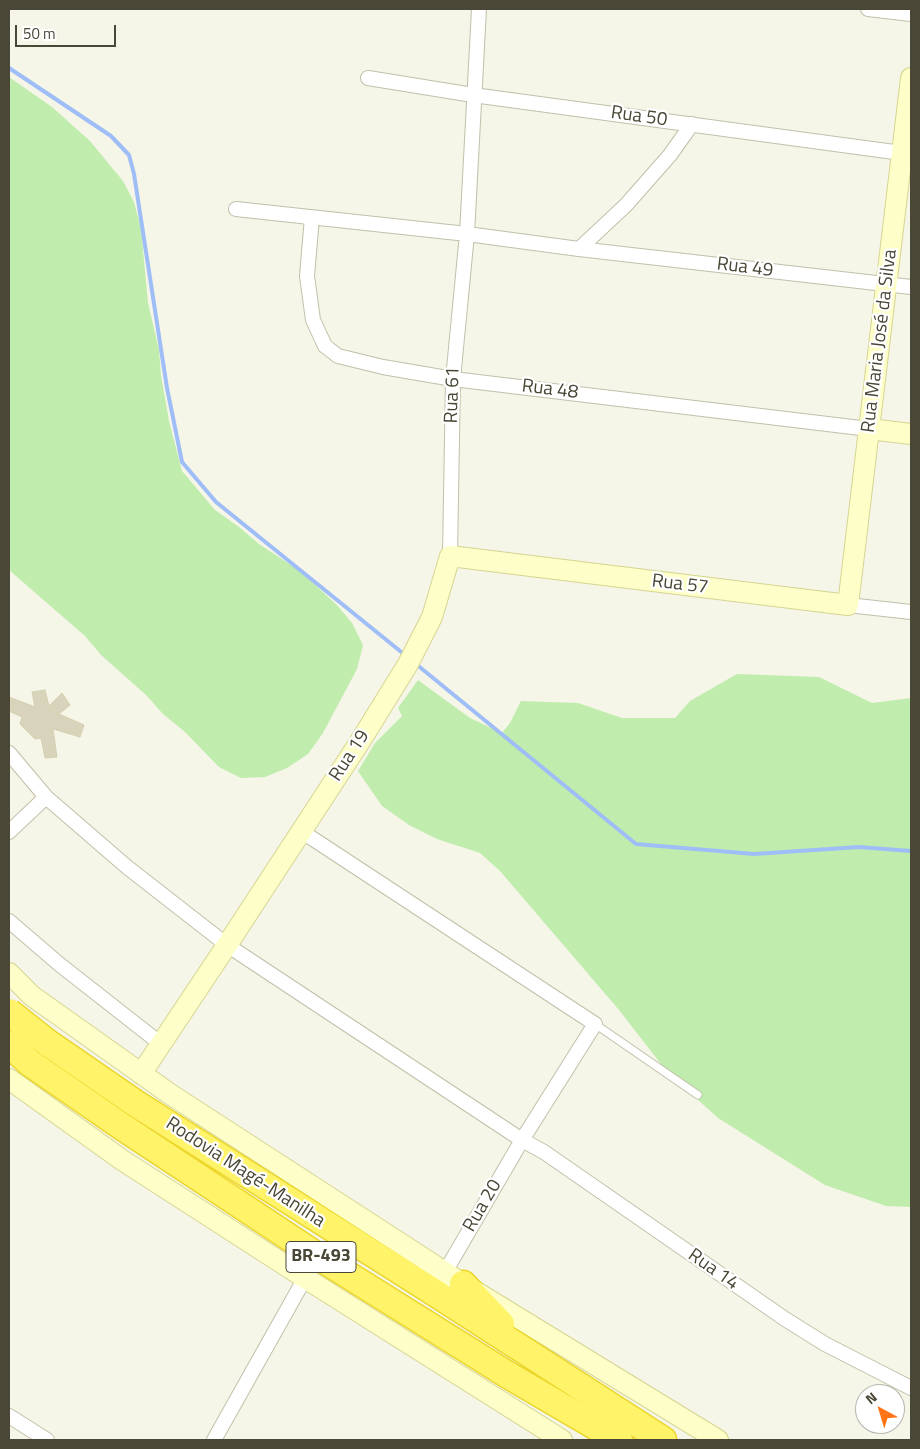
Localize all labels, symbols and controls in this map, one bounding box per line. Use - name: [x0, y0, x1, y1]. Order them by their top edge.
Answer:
- scale bar: [18, 15, 119, 47]
- text: 50 m: [23, 22, 56, 45]
- street label: Rua 50: [609, 102, 669, 132]
- street label: Rua Maria José da Silva: [857, 248, 903, 434]
- street label: Rua 49: [715, 253, 775, 283]
- street label: Rua 61: [441, 366, 465, 424]
- street label: Rua 48: [520, 375, 580, 405]
- street label: Rua 57: [650, 570, 710, 600]
- street label: Rua 19: [325, 726, 375, 786]
- street label: Rodovia Magé-Manilha: [161, 1113, 329, 1233]
- street label: Rua 20: [459, 1176, 507, 1236]
- road number: BR-493: [286, 1242, 356, 1272]
- street label: Rua 14: [683, 1244, 743, 1296]
- north arrow: [855, 1384, 905, 1434]
- text: N: [860, 1387, 881, 1409]

